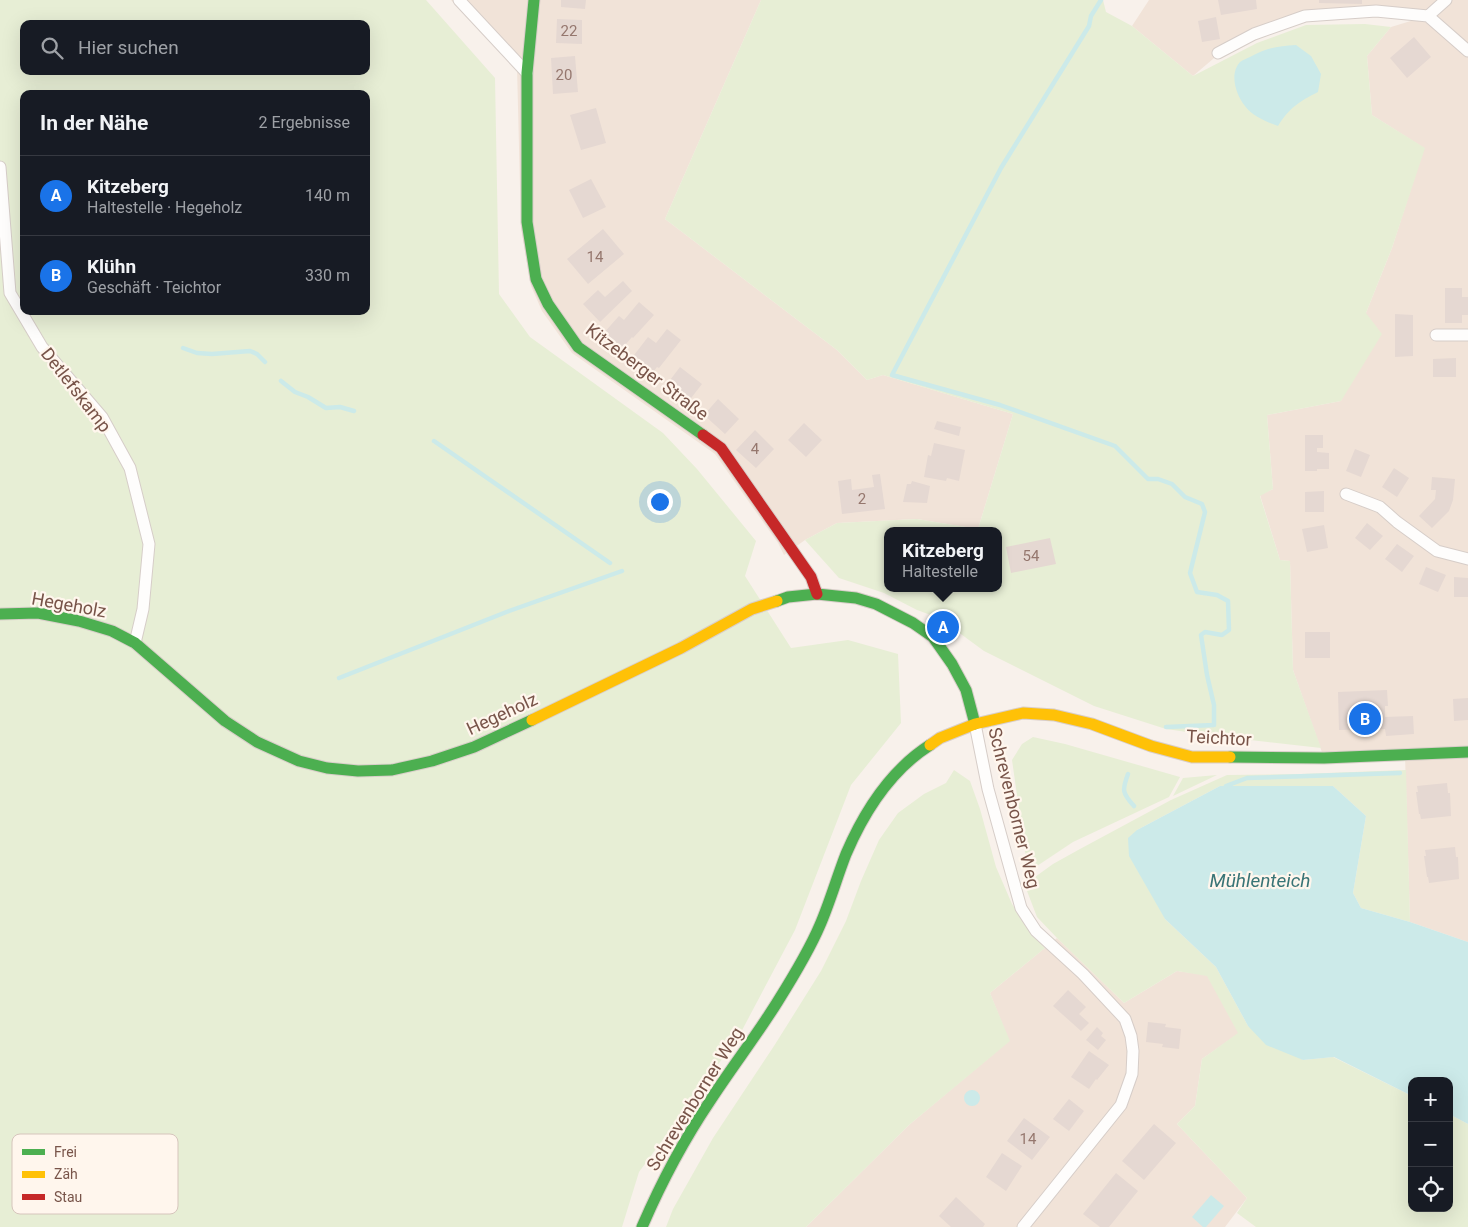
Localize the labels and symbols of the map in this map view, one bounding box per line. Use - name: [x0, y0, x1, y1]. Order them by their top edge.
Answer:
- house number: 22: [561, 22, 577, 40]
- house number: 20: [556, 66, 572, 84]
- house number: 14: [587, 248, 604, 266]
- street label: Kitzeberger Straße: [582, 319, 713, 425]
- street label: Detlefskamp: [37, 343, 116, 436]
- house number: 4: [751, 440, 760, 458]
- your location: [647, 489, 673, 515]
- house number: 2: [858, 490, 866, 508]
- house number: 54: [1023, 547, 1040, 565]
- street label: Hegeholz: [30, 588, 108, 621]
- pin: A: [927, 608, 959, 646]
- street label: Hegeholz: [463, 688, 541, 739]
- pin: B: [1349, 700, 1381, 738]
- street label: Schrevenborner Weg: [984, 725, 1045, 891]
- street label: Teichtor: [1186, 725, 1252, 750]
- water label: Mühlenteich: [1210, 869, 1310, 892]
- street label: Schrevenborner Weg: [642, 1023, 747, 1174]
- house number: 14: [1020, 1130, 1037, 1148]
- legend: [12, 1134, 178, 1214]
- text: Frei: [54, 1144, 77, 1160]
- text: Zäh: [54, 1166, 78, 1182]
- text: Stau: [54, 1189, 82, 1205]

